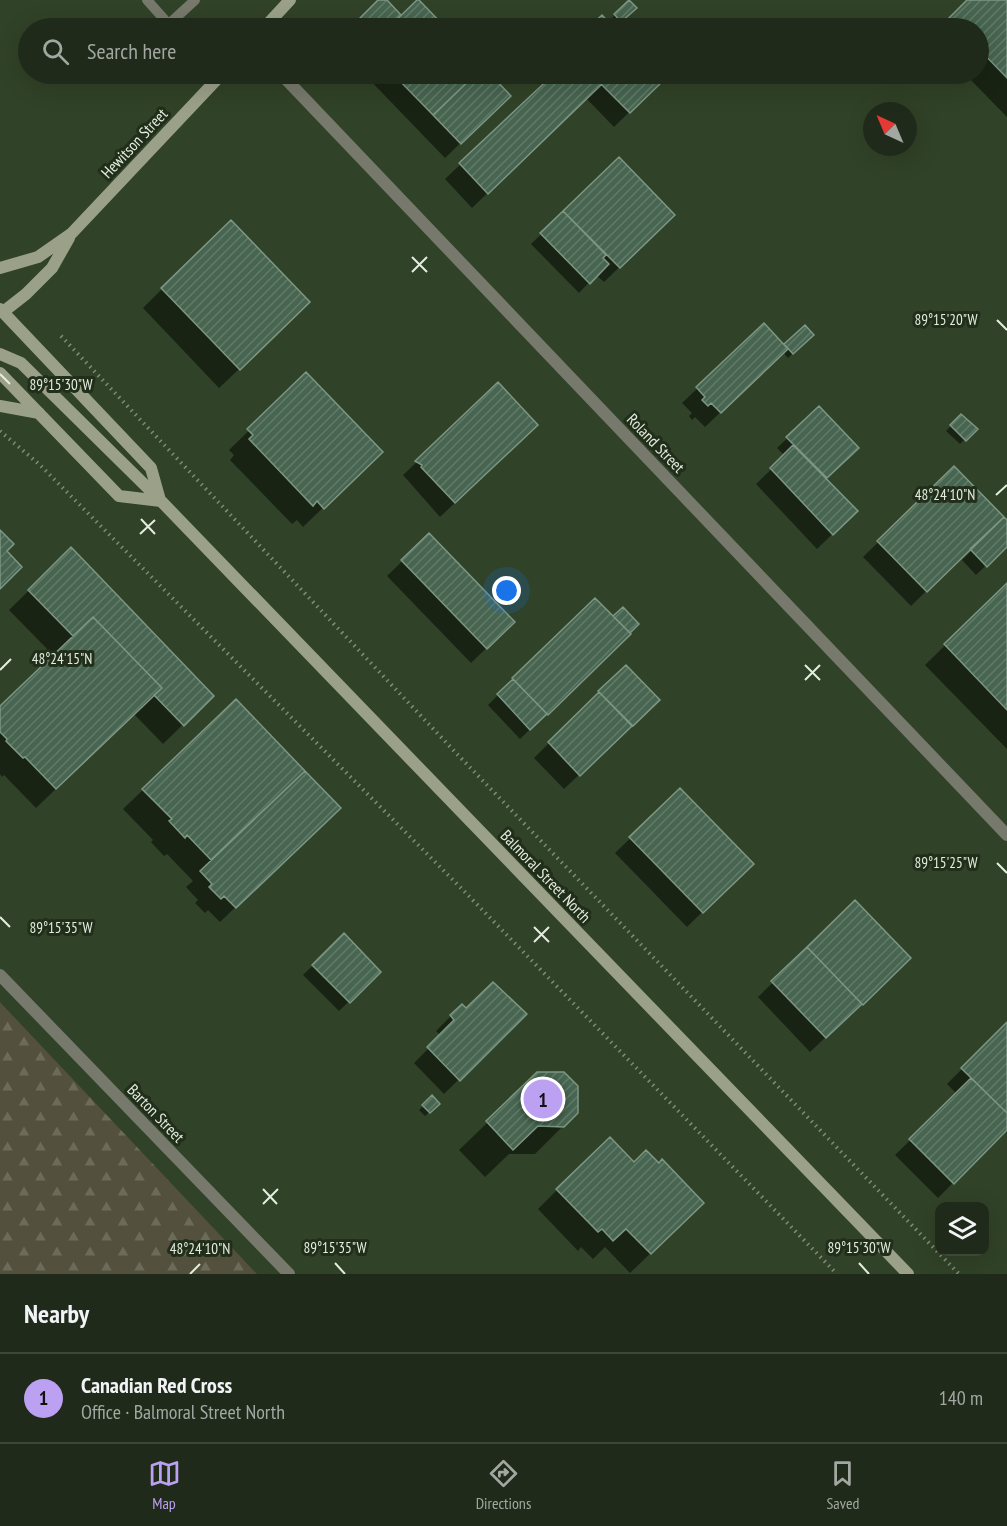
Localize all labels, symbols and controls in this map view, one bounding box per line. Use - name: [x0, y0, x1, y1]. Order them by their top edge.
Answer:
- search box: [18, 18, 989, 84]
- icon: search: [39, 35, 72, 68]
- text: Search here: [87, 37, 176, 65]
- north arrow: [863, 102, 917, 156]
- street label: Hewitson Street: [97, 103, 172, 182]
- text: 89°15'20"W: [914, 310, 978, 329]
- text: 89°15'30"W: [29, 375, 93, 394]
- street label: Roland Street: [623, 409, 690, 477]
- text: 48°24'10"N: [915, 485, 975, 504]
- your location: [492, 576, 521, 605]
- text: 48°24'15"N: [32, 649, 92, 668]
- street label: Balmoral Street North: [497, 825, 595, 927]
- text: 89°15'25"W: [914, 853, 978, 872]
- text: 89°15'35"W: [29, 918, 93, 937]
- pin: 1: [524, 1076, 562, 1122]
- street label: Barton Street: [123, 1080, 189, 1147]
- map controls: [935, 1202, 989, 1256]
- button: layers: [935, 1202, 989, 1256]
- text: 89°15'35"W: [303, 1238, 367, 1257]
- text: 89°15'30"W: [827, 1238, 891, 1257]
- text: 48°24'10"N: [170, 1239, 230, 1258]
- text: Nearby: [24, 1297, 89, 1330]
- text: Canadian Red Cross: [81, 1371, 232, 1399]
- text: 1: [39, 1385, 48, 1411]
- text: 140 m: [939, 1385, 983, 1411]
- text: Office · Balmoral Street North: [81, 1399, 285, 1425]
- tab: Map: [148, 1457, 181, 1513]
- tab: Directions: [476, 1457, 531, 1513]
- tab: Saved: [826, 1457, 859, 1513]

